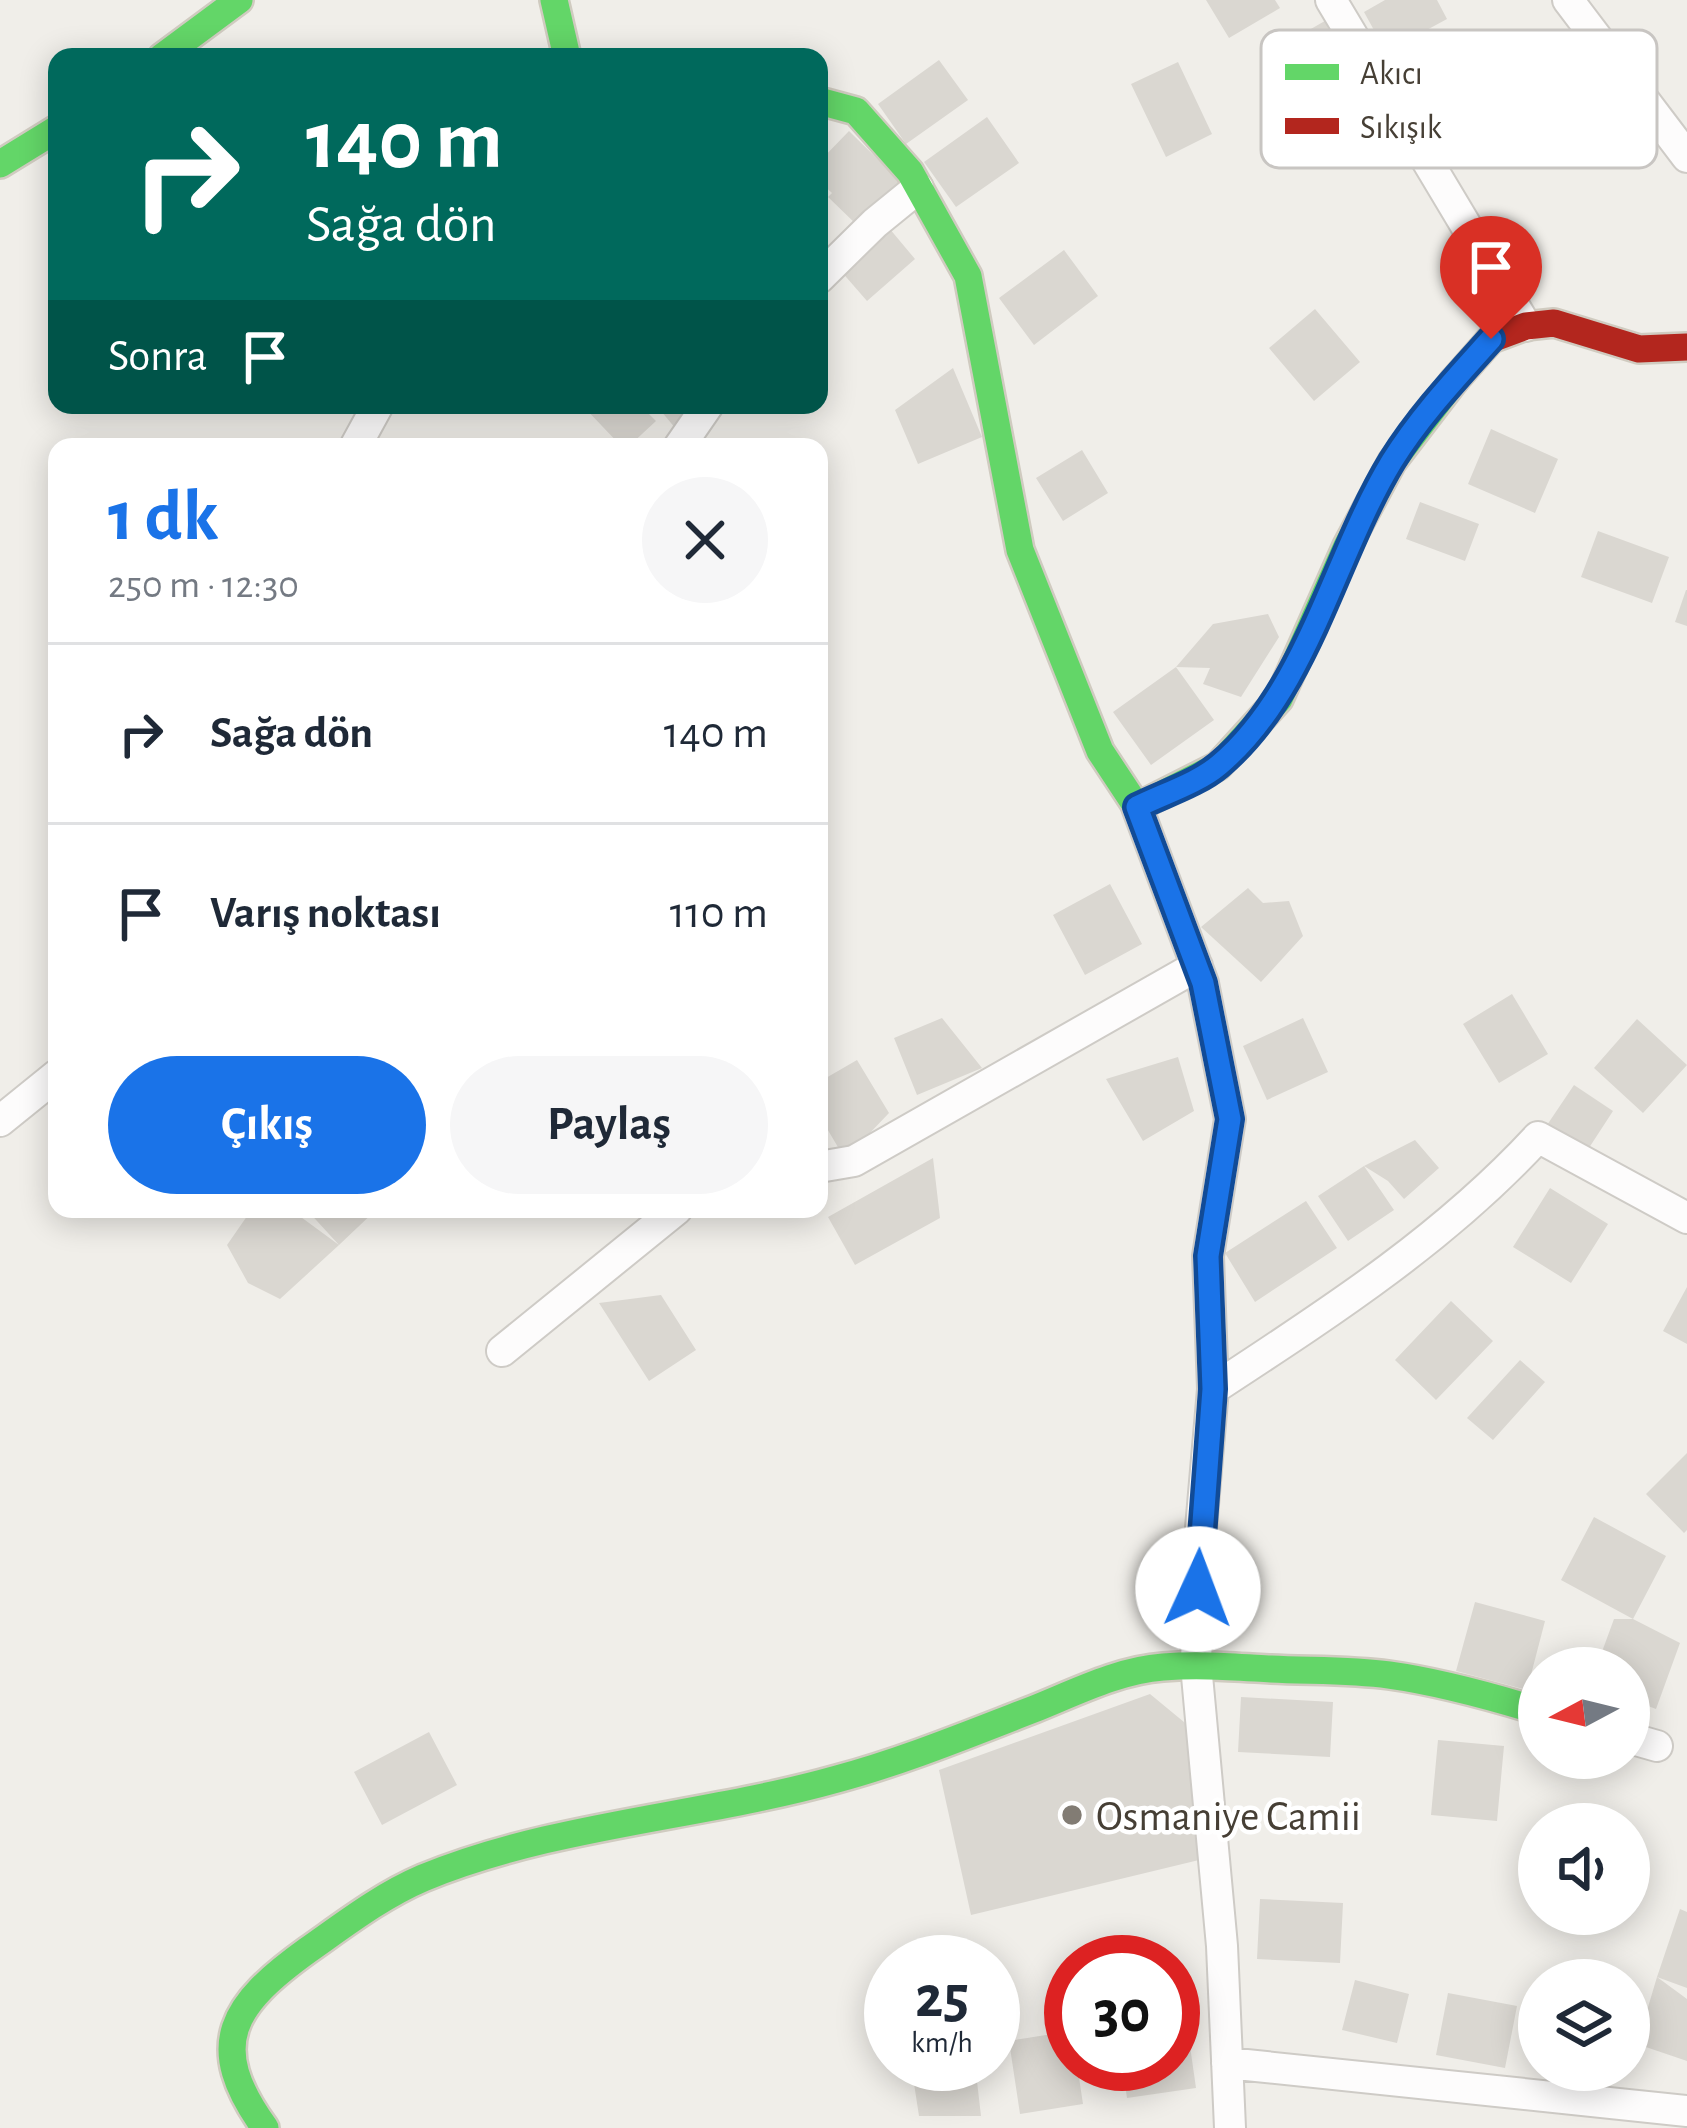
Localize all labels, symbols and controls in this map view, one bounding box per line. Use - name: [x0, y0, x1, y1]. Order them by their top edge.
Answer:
- legend: [1261, 30, 1657, 168]
- text: Akıcı: [1360, 58, 1423, 91]
- icon: right: [108, 96, 264, 252]
- text: 140 m: [306, 100, 503, 184]
- text: Sıkışık: [1360, 112, 1442, 145]
- text: Sağa dön: [306, 198, 497, 252]
- pin: [1440, 216, 1542, 339]
- icon: arrive: [1458, 234, 1524, 300]
- icon: arrive: [232, 324, 298, 390]
- text: Sonra: [108, 334, 208, 379]
- button: close: [642, 477, 768, 603]
- text: 1 dk: [108, 481, 218, 553]
- text: 250 m · 12:30: [108, 566, 299, 605]
- icon: right: [108, 701, 174, 767]
- text: Sağa dön: [210, 711, 373, 756]
- text: 140 m: [664, 711, 768, 756]
- icon: arrive: [108, 881, 174, 947]
- text: Varış noktası: [210, 891, 441, 936]
- text: 110 m: [670, 891, 768, 936]
- button: Çıkış: [108, 1056, 426, 1194]
- button: Paylaş: [450, 1056, 768, 1194]
- position arrow: [1135, 1526, 1261, 1652]
- north arrow: [1518, 1647, 1650, 1779]
- map controls: [1518, 1647, 1650, 2091]
- place label: Osmaniye Camii: [1096, 1796, 1361, 1838]
- marker: Osmaniye Camii: [1059, 1802, 1085, 1828]
- button: sound: [1518, 1803, 1650, 1935]
- speed limit sign: 30: [1044, 1935, 1200, 2091]
- button: layers: [1518, 1959, 1650, 2091]
- text: 25: [915, 1968, 969, 2028]
- text: km/h: [911, 2028, 973, 2058]

